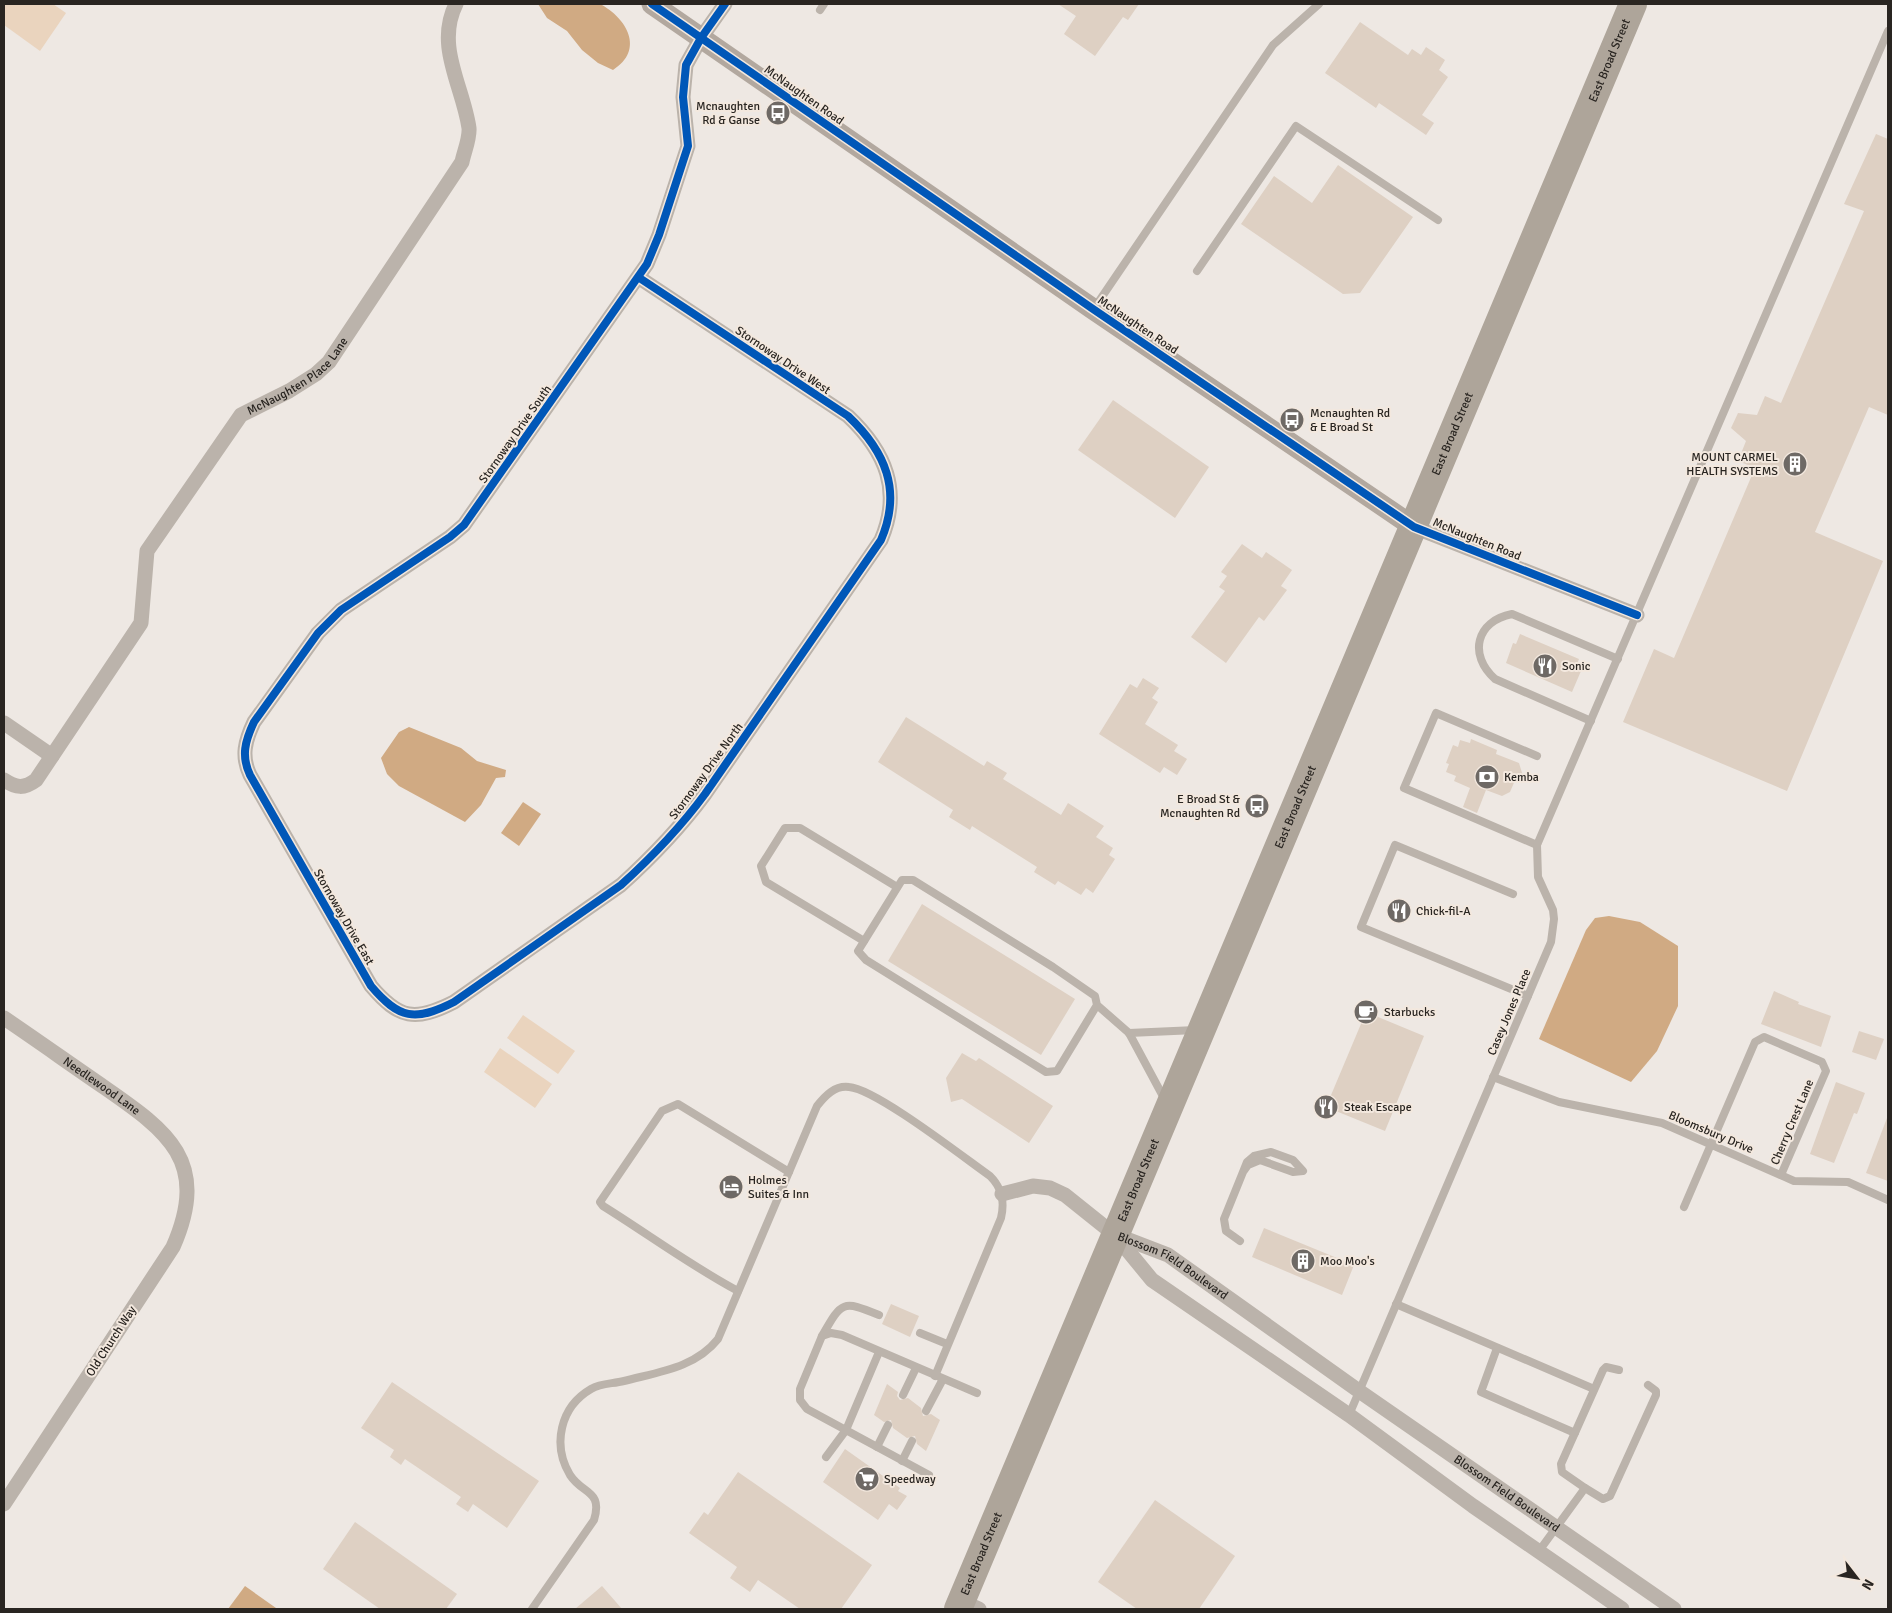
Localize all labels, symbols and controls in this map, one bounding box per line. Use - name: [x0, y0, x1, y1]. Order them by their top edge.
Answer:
- street label: East Broad Street: [1586, 17, 1634, 104]
- street label: McNaughten Road: [761, 62, 847, 129]
- place label: Mcnaughten Rd & Ganse: [696, 99, 760, 128]
- bus stop icon: Mcnaughten Rd & Ganse: [765, 100, 791, 126]
- street label: McNaughten Road: [1095, 293, 1181, 358]
- street label: Stornoway Drive West: [732, 323, 833, 398]
- street label: McNaughten Place Lane: [245, 335, 351, 419]
- street label: Stornoway Drive South: [476, 382, 555, 486]
- street label: East Broad Street: [1429, 390, 1477, 478]
- place label: Mcnaughten Rd & E Broad St: [1310, 406, 1390, 435]
- bus stop icon: Mcnaughten Rd & E Broad St: [1279, 407, 1305, 433]
- place label: MOUNT CARMEL HEALTH SYSTEMS: [1686, 450, 1778, 479]
- building icon: MOUNT CARMEL HEALTH SYSTEMS: [1782, 451, 1808, 477]
- street label: McNaughten Road: [1430, 515, 1523, 564]
- restaurant icon: Sonic: [1532, 653, 1558, 679]
- place label: Sonic: [1562, 659, 1591, 674]
- street label: Stornoway Drive North: [666, 720, 747, 823]
- street label: East Broad Street: [1272, 763, 1320, 851]
- bank icon: Kemba: [1474, 764, 1500, 790]
- place label: Kemba: [1504, 770, 1539, 785]
- place label: E Broad St & Mcnaughten Rd: [1160, 792, 1241, 821]
- bus stop icon: E Broad St & Mcnaughten Rd: [1244, 793, 1270, 819]
- street label: Stornoway Drive East: [310, 866, 377, 968]
- restaurant icon: Chick-fil-A: [1386, 898, 1412, 924]
- place label: Chick-fil-A: [1416, 904, 1471, 919]
- street label: Casey Jones Place: [1484, 967, 1534, 1058]
- cafe icon: Starbucks: [1353, 999, 1379, 1025]
- place label: Starbucks: [1384, 1005, 1435, 1020]
- street label: Needlewood Lane: [60, 1054, 143, 1119]
- street label: Cherry Crest Lane: [1768, 1077, 1817, 1167]
- restaurant icon: Steak Escape: [1313, 1094, 1339, 1120]
- place label: Steak Escape: [1344, 1100, 1412, 1115]
- street label: Bloomsbury Drive: [1666, 1108, 1755, 1157]
- street label: East Broad Street: [1115, 1137, 1163, 1224]
- place label: Holmes Suites & Inn: [748, 1173, 809, 1202]
- hotel icon: Holmes Suites & Inn: [718, 1174, 744, 1200]
- street label: Blossom Field Boulevard: [1115, 1229, 1231, 1303]
- building icon: Moo Moo's: [1290, 1248, 1316, 1274]
- place label: Moo Moo's: [1320, 1254, 1375, 1269]
- street label: Old Church Way: [83, 1303, 140, 1379]
- street label: Blossom Field Boulevard: [1451, 1452, 1562, 1536]
- supermarket icon: Speedway: [854, 1466, 880, 1492]
- place label: Speedway: [884, 1472, 936, 1487]
- street label: East Broad Street: [958, 1510, 1006, 1598]
- north arrow: [1832, 1553, 1882, 1603]
- text: N: [1858, 1576, 1878, 1593]

